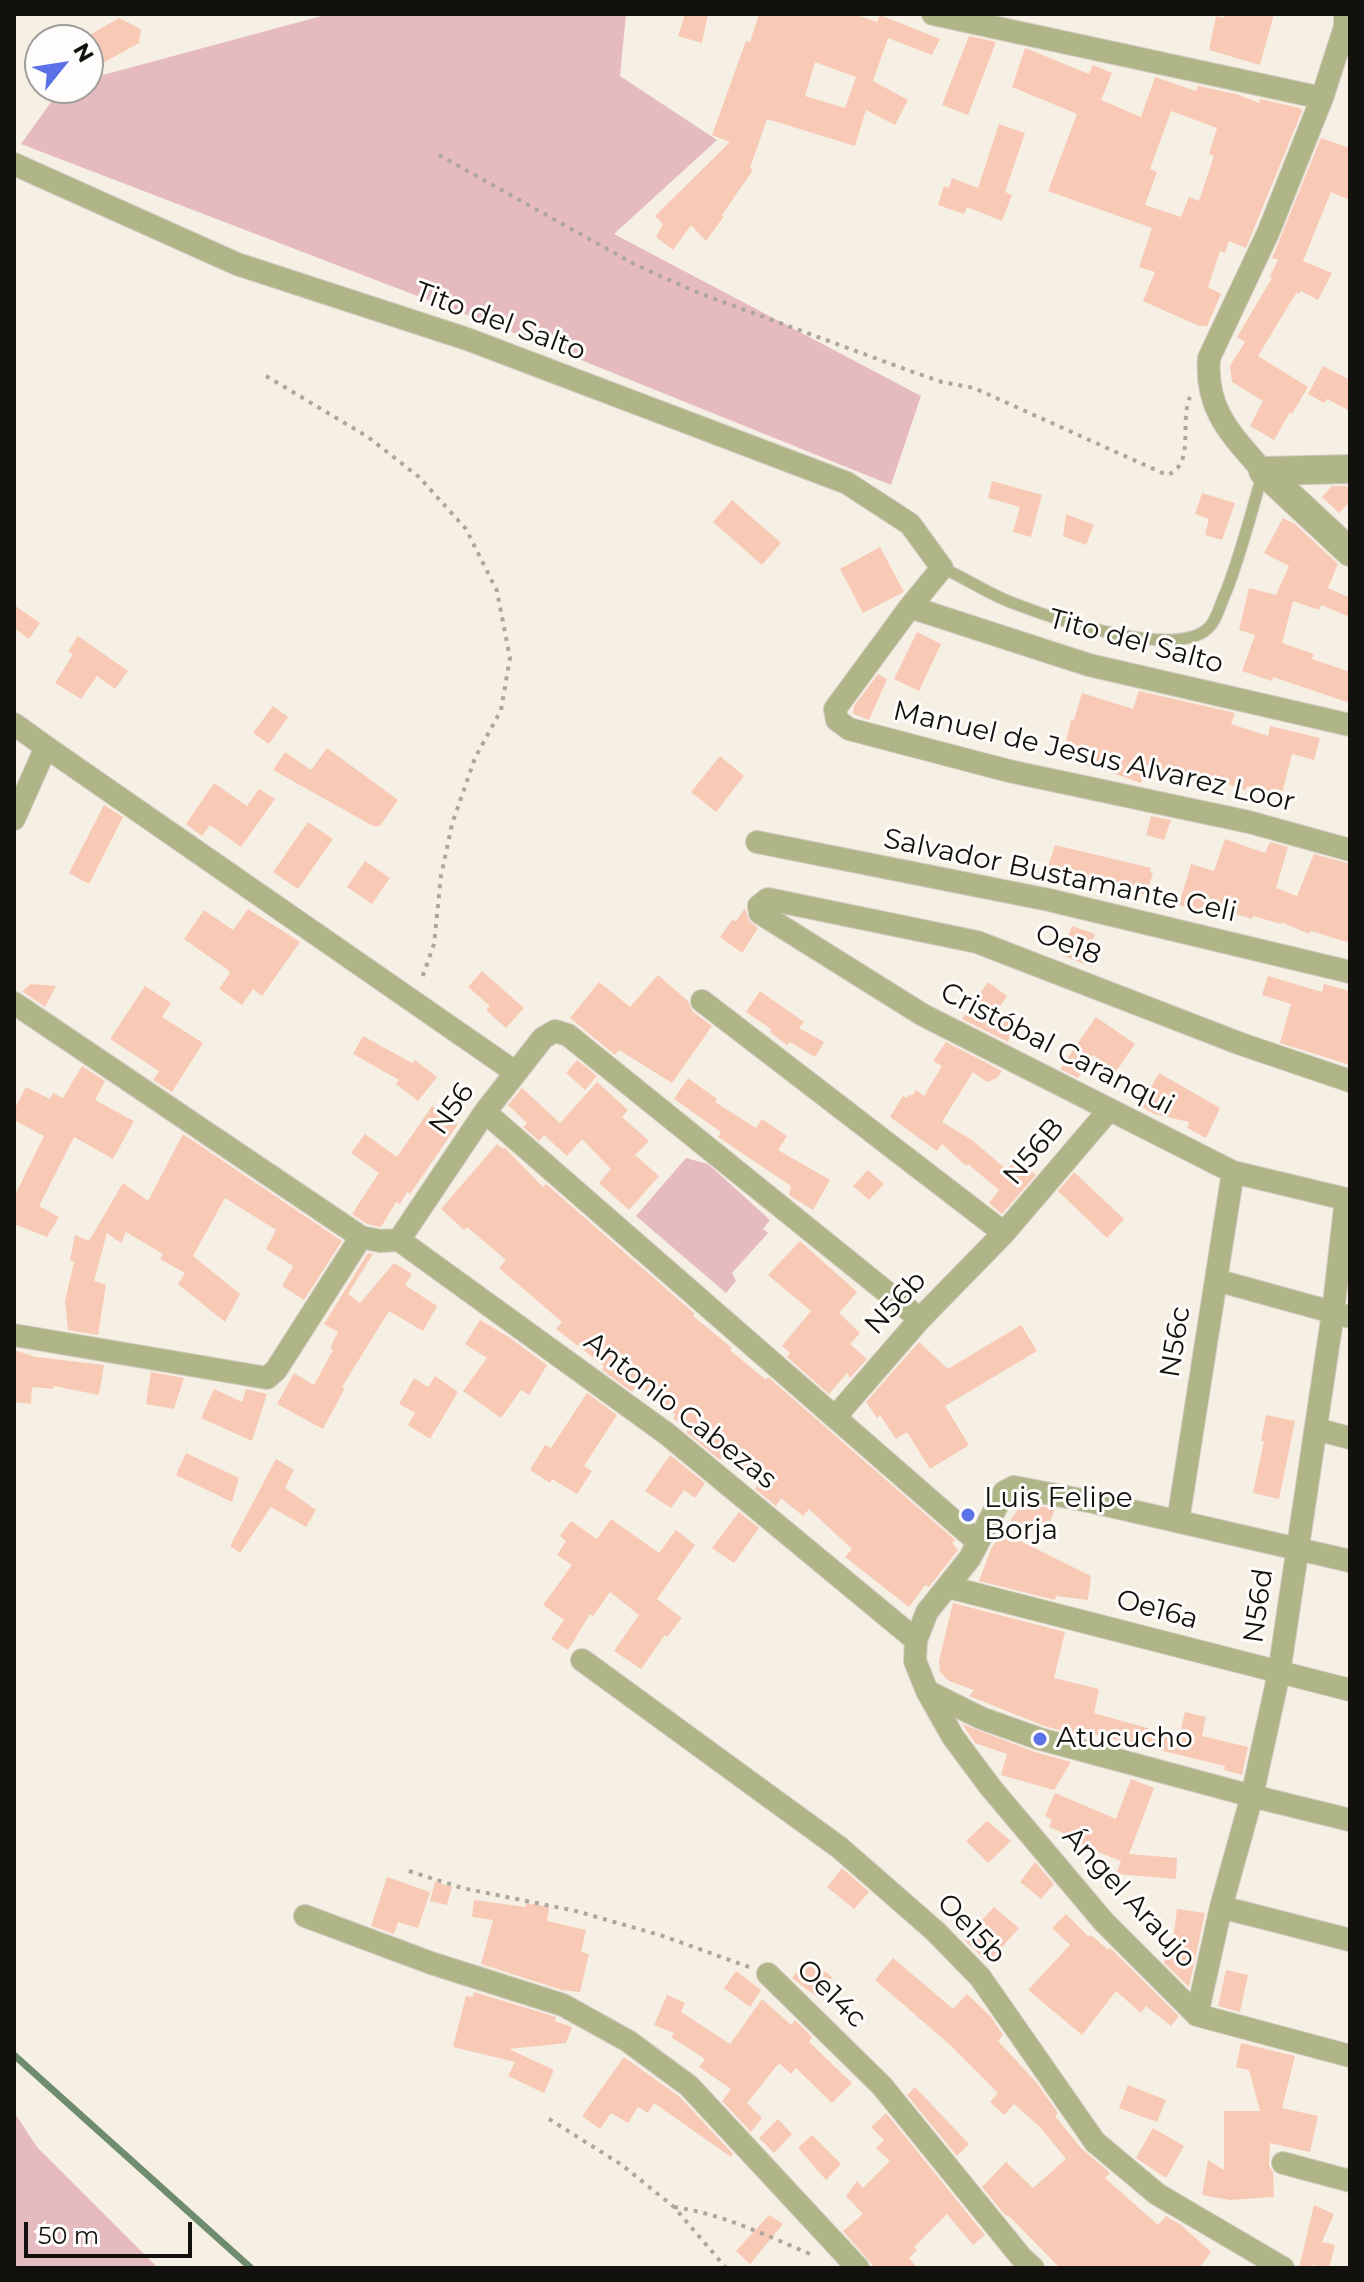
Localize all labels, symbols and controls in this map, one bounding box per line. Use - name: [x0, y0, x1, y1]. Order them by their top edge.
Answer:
- north arrow: [24, 24, 104, 104]
- text: N: [67, 38, 100, 67]
- street label: Tito del Salto: [410, 276, 590, 368]
- street label: Tito del Salto: [1045, 603, 1227, 681]
- street label: Manuel de Jesus Alvarez Loor: [890, 694, 1298, 820]
- street label: Salvador Bustamante Celi: [880, 822, 1240, 930]
- street label: Oe18: [1030, 917, 1106, 973]
- street label: Cristóbal Caranqui: [935, 976, 1179, 1122]
- street label: N56: [422, 1077, 482, 1141]
- street label: N56B: [996, 1112, 1072, 1192]
- street label: N56b: [858, 1264, 934, 1342]
- street label: N56c: [1154, 1304, 1198, 1380]
- street label: Antonio Cabezas: [577, 1325, 783, 1497]
- place label: Luis Felipe Borja: [984, 1482, 1133, 1548]
- marker: Luis Felipe Borja: [959, 1506, 977, 1524]
- street label: N56d: [1237, 1567, 1281, 1645]
- street label: Oe16a: [1112, 1583, 1202, 1637]
- place label: Atucucho: [1056, 1722, 1193, 1756]
- marker: Atucucho: [1031, 1730, 1049, 1748]
- street label: Ángel Araujo: [1055, 1820, 1203, 1976]
- street label: Oe15b: [930, 1887, 1012, 1971]
- street label: Oe14c: [789, 1953, 873, 2035]
- scale bar: [28, 2206, 196, 2256]
- text: 50 m: [38, 2221, 99, 2250]

